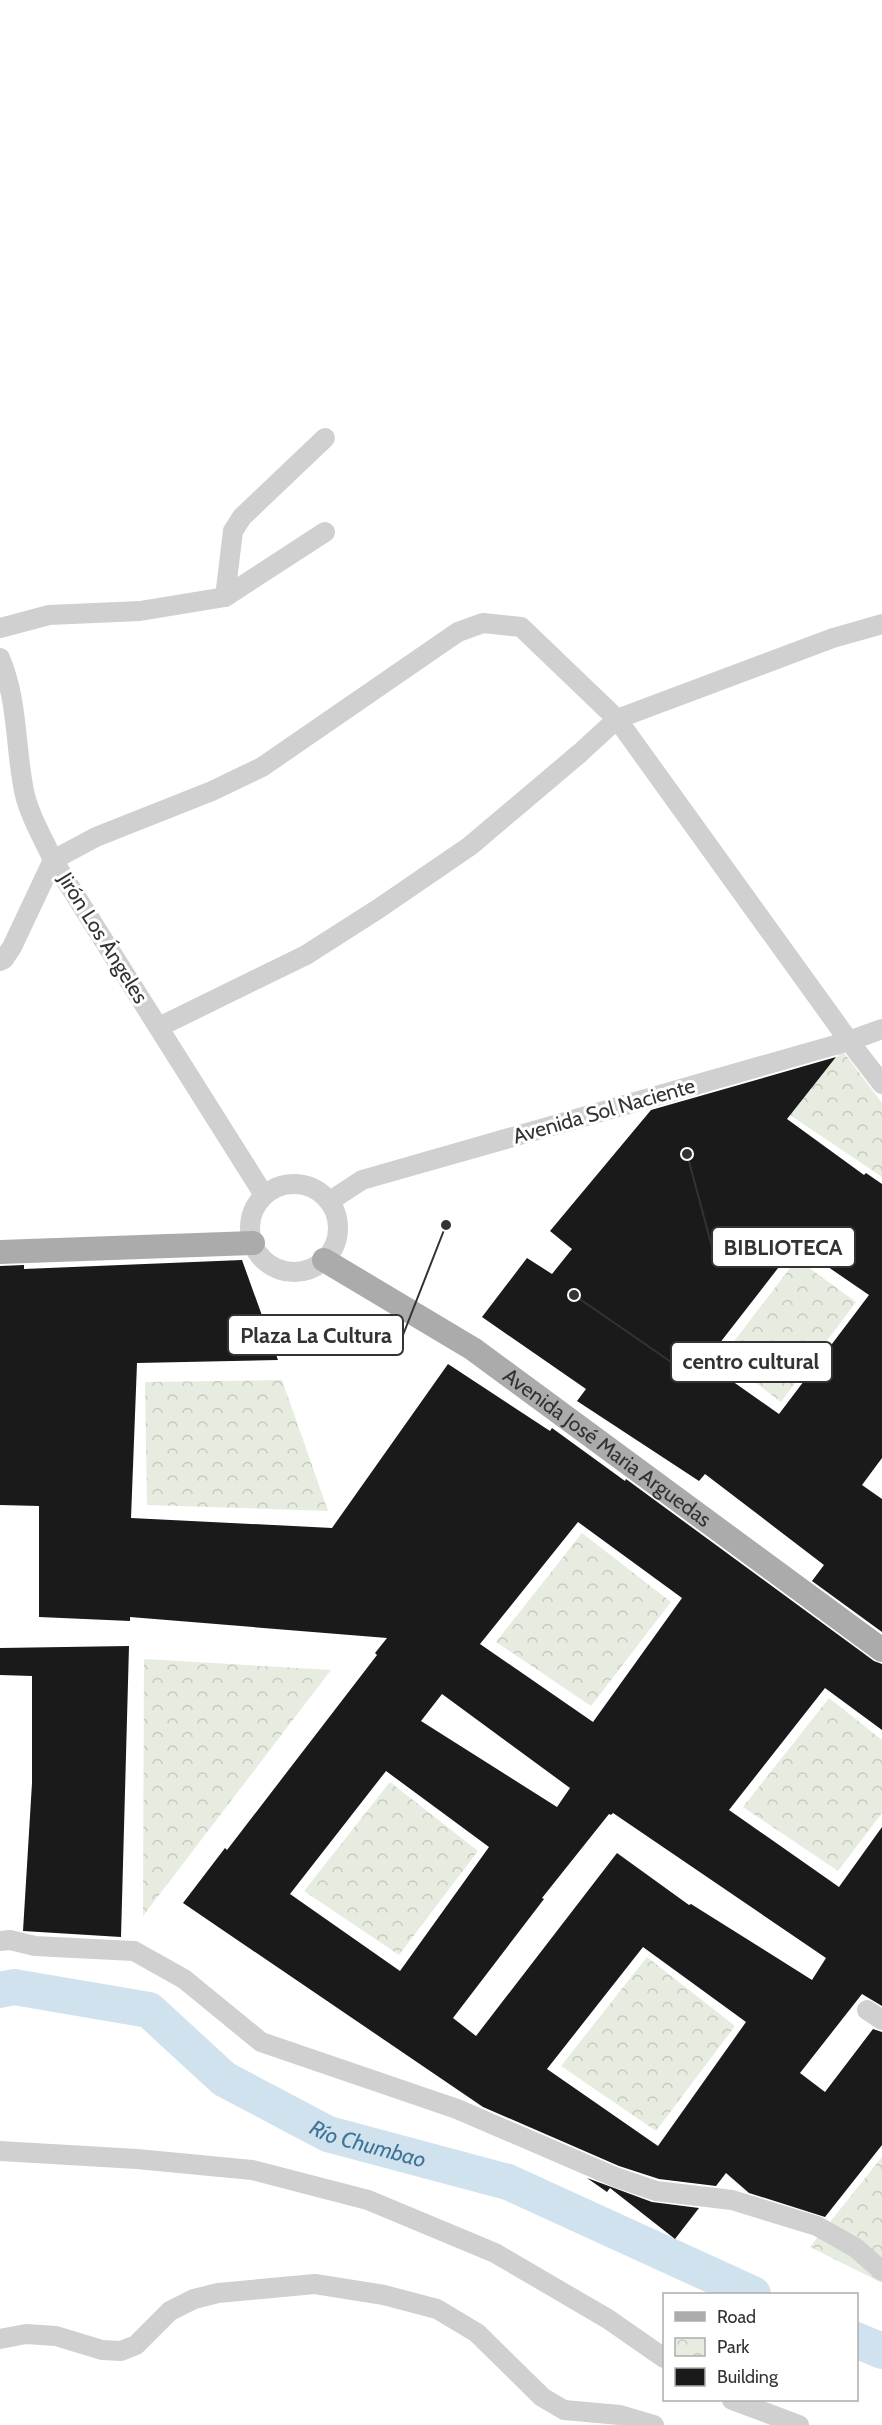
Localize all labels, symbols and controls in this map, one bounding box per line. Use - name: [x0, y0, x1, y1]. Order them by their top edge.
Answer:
- street label: Jirón Los Ángeles: [53, 867, 154, 1008]
- street label: Avenida Sol Naciente: [510, 1073, 698, 1148]
- callout: BIBLIOTECA: [712, 1227, 855, 1267]
- text: BIBLIOTECA: [723, 1234, 843, 1261]
- callout: Plaza La Cultura: [228, 1315, 403, 1355]
- text: Plaza La Cultura: [240, 1322, 392, 1349]
- callout: centro cultural: [671, 1342, 832, 1382]
- text: centro cultural: [683, 1348, 820, 1375]
- street label: Avenida José Maria Arguedas: [499, 1363, 716, 1532]
- water label: Río Chumbao: [305, 2114, 429, 2174]
- legend: [663, 2293, 858, 2401]
- text: Road: [717, 2306, 756, 2328]
- text: Park: [717, 2336, 750, 2358]
- text: Building: [717, 2366, 779, 2388]

